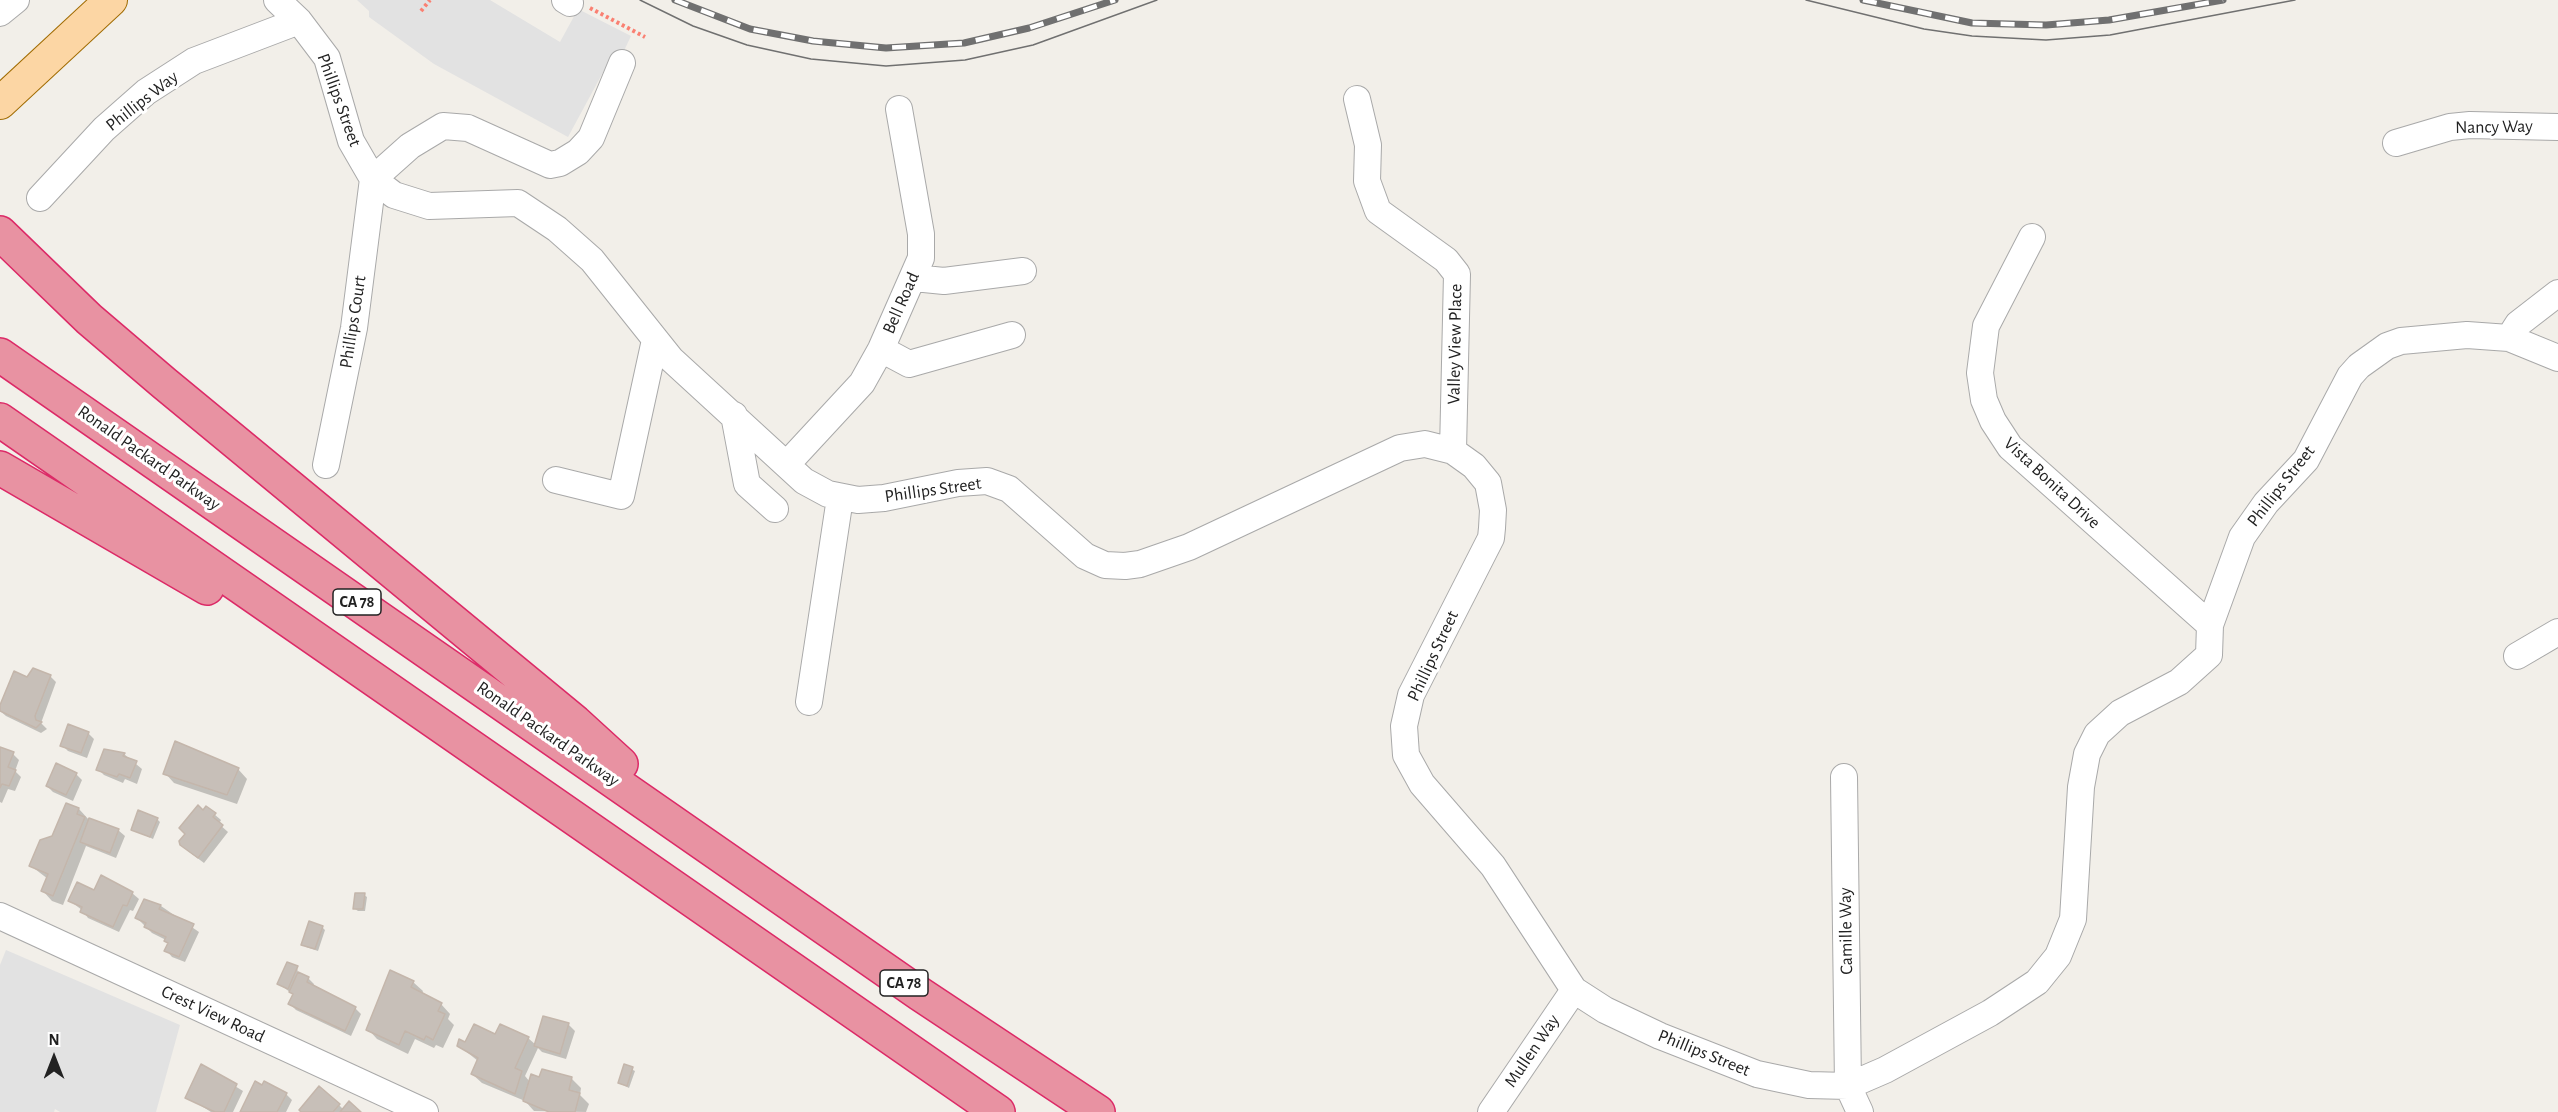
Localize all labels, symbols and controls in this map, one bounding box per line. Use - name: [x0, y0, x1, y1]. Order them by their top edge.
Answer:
- street label: Phillips Street: [312, 51, 366, 149]
- street label: Phillips Way: [101, 66, 183, 136]
- street label: Nancy Way: [2455, 116, 2533, 138]
- street label: Bell Road: [878, 269, 924, 337]
- street label: Phillips Court: [335, 274, 371, 370]
- street label: Valley View Place: [1443, 284, 1467, 404]
- street label: Ronald Packard Parkway: [73, 401, 225, 515]
- street label: Vista Bonita Drive: [1999, 433, 2105, 533]
- street label: Phillips Street: [2242, 441, 2320, 531]
- street label: Phillips Street: [883, 473, 983, 507]
- road number: CA 78: [333, 589, 381, 615]
- street label: Phillips Street: [1403, 607, 1463, 705]
- street label: Ronald Packard Parkway: [472, 677, 624, 791]
- street label: Camille Way: [1834, 887, 1858, 975]
- road number: CA 78: [880, 970, 928, 996]
- street label: Crest View Road: [158, 981, 268, 1047]
- street label: Mullen Way: [1500, 1010, 1564, 1092]
- street label: Phillips Street: [1655, 1025, 1753, 1081]
- north arrow: [24, 1028, 84, 1088]
- text: N: [48, 1032, 60, 1048]

